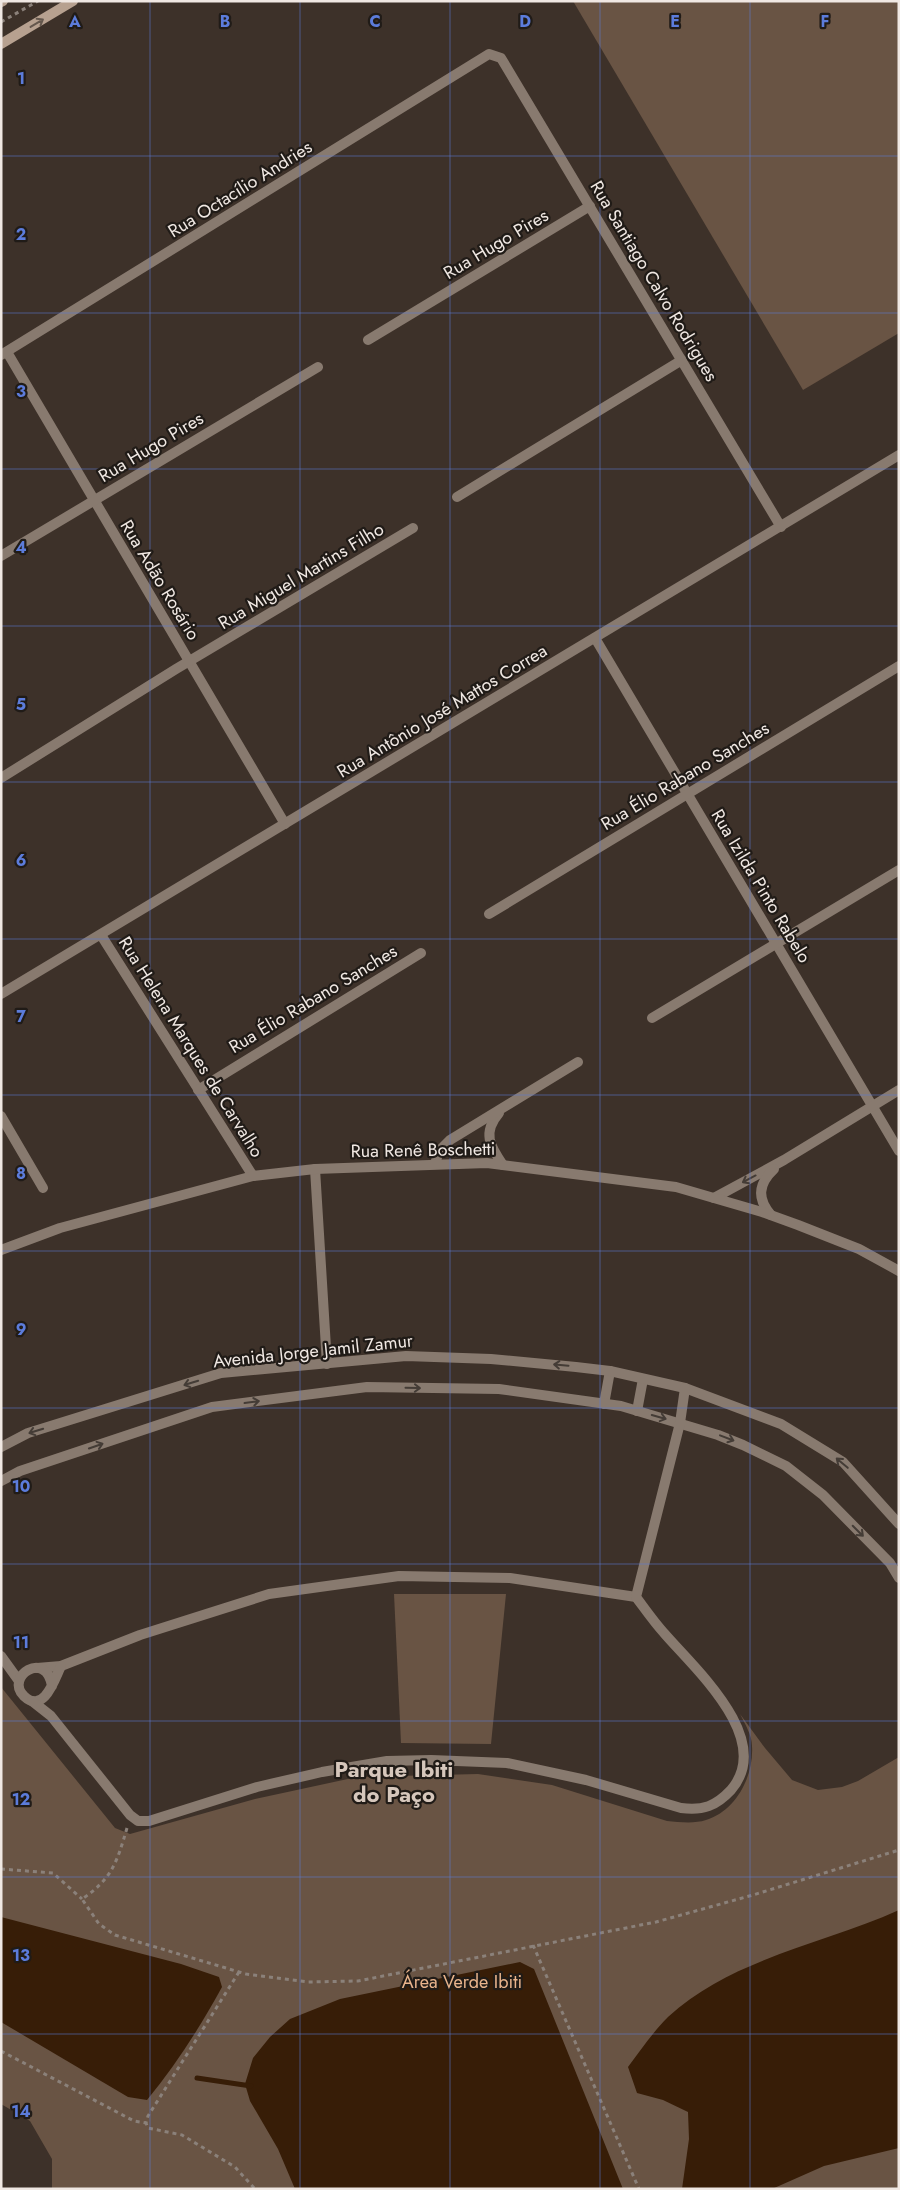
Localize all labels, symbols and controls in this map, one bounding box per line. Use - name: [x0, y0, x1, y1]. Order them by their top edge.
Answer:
- text: A: [68, 10, 81, 33]
- text: B: [220, 10, 230, 33]
- text: C: [369, 10, 381, 33]
- text: D: [519, 10, 531, 33]
- text: E: [670, 10, 680, 33]
- text: F: [821, 10, 829, 33]
- one-way arrow: [30, 17, 44, 27]
- text: 1: [17, 67, 25, 90]
- street label: Rua Octacílio Andries: [163, 134, 317, 244]
- street label: Rua Santiago Calvo Rodrigues: [584, 176, 724, 386]
- street label: Rua Hugo Pires: [439, 202, 553, 286]
- text: 2: [16, 223, 26, 246]
- text: 3: [16, 380, 26, 403]
- street label: Rua Hugo Pires: [94, 405, 208, 489]
- street label: Rua Adão Rosário: [114, 515, 206, 645]
- street label: Rua Miguel Martins Filho: [213, 516, 389, 636]
- text: 4: [15, 536, 27, 559]
- street label: Rua Antônio José Mattos Correa: [332, 638, 552, 784]
- text: 5: [16, 693, 26, 716]
- street label: Rua Élio Rabano Sanches: [596, 715, 774, 837]
- street label: Rua Izilda Pinto Rabelo: [705, 804, 817, 968]
- text: 6: [16, 849, 26, 872]
- street label: Rua Helena Marques de Carvalho: [112, 932, 270, 1163]
- street label: Rua Élio Rabano Sanches: [224, 938, 402, 1060]
- text: 7: [16, 1005, 26, 1028]
- street label: Rua Renê Boschetti: [350, 1136, 496, 1164]
- text: 8: [16, 1162, 26, 1185]
- one-way arrow: [742, 1175, 757, 1184]
- text: 9: [16, 1318, 26, 1341]
- street label: Avenida Jorge Jamil Zamur: [212, 1327, 415, 1374]
- one-way arrow: [554, 1361, 570, 1370]
- one-way arrow: [184, 1378, 200, 1388]
- one-way arrow: [405, 1383, 421, 1392]
- one-way arrow: [243, 1397, 259, 1407]
- one-way arrow: [650, 1413, 666, 1422]
- one-way arrow: [28, 1426, 44, 1436]
- one-way arrow: [718, 1434, 734, 1443]
- one-way arrow: [88, 1441, 103, 1450]
- one-way arrow: [835, 1458, 848, 1469]
- text: 10: [12, 1475, 30, 1498]
- one-way arrow: [852, 1524, 864, 1537]
- text: 11: [13, 1631, 29, 1654]
- district label: Parque Ibiti do Paço: [335, 1753, 453, 1810]
- text: 12: [12, 1788, 30, 1811]
- text: 13: [12, 1944, 30, 1967]
- park label: Área Verde Ibiti: [402, 1969, 522, 1995]
- text: 14: [11, 2100, 31, 2123]

